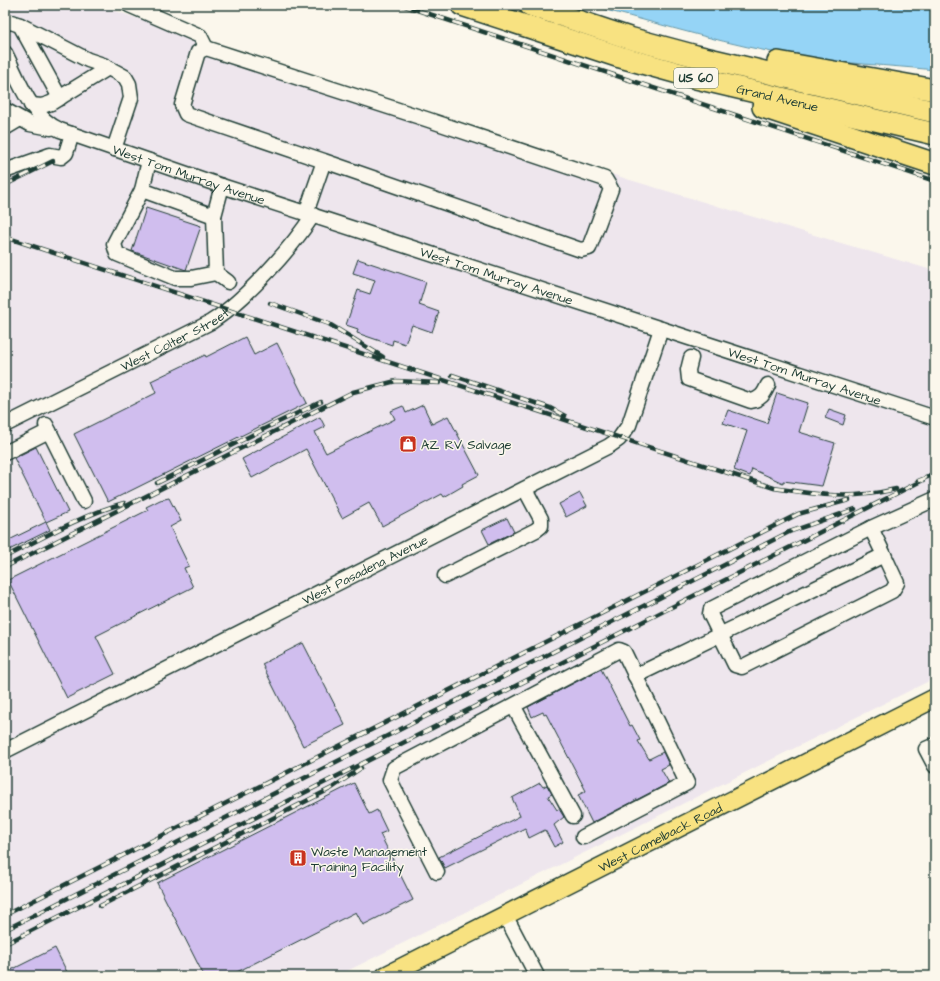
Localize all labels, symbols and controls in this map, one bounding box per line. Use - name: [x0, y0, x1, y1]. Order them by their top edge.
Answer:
- road number: US 60: [674, 68, 718, 88]
- street label: Grand Avenue: [735, 80, 820, 116]
- street label: West Tom Murray Avenue: [110, 141, 267, 209]
- street label: West Tom Murray Avenue: [417, 243, 575, 310]
- street label: West Colter Street: [118, 304, 234, 376]
- street label: West Tom Murray Avenue: [726, 343, 883, 410]
- shop icon: AZ RV Salvage: [398, 434, 418, 454]
- place label: AZ RV Salvage: [421, 436, 511, 455]
- street label: West Pasadena Avenue: [299, 531, 431, 610]
- street label: West Camelback Road: [595, 799, 726, 877]
- place label: Waste Management Training Facility: [311, 843, 428, 877]
- building icon: Waste Management Training Facility: [288, 848, 308, 868]

